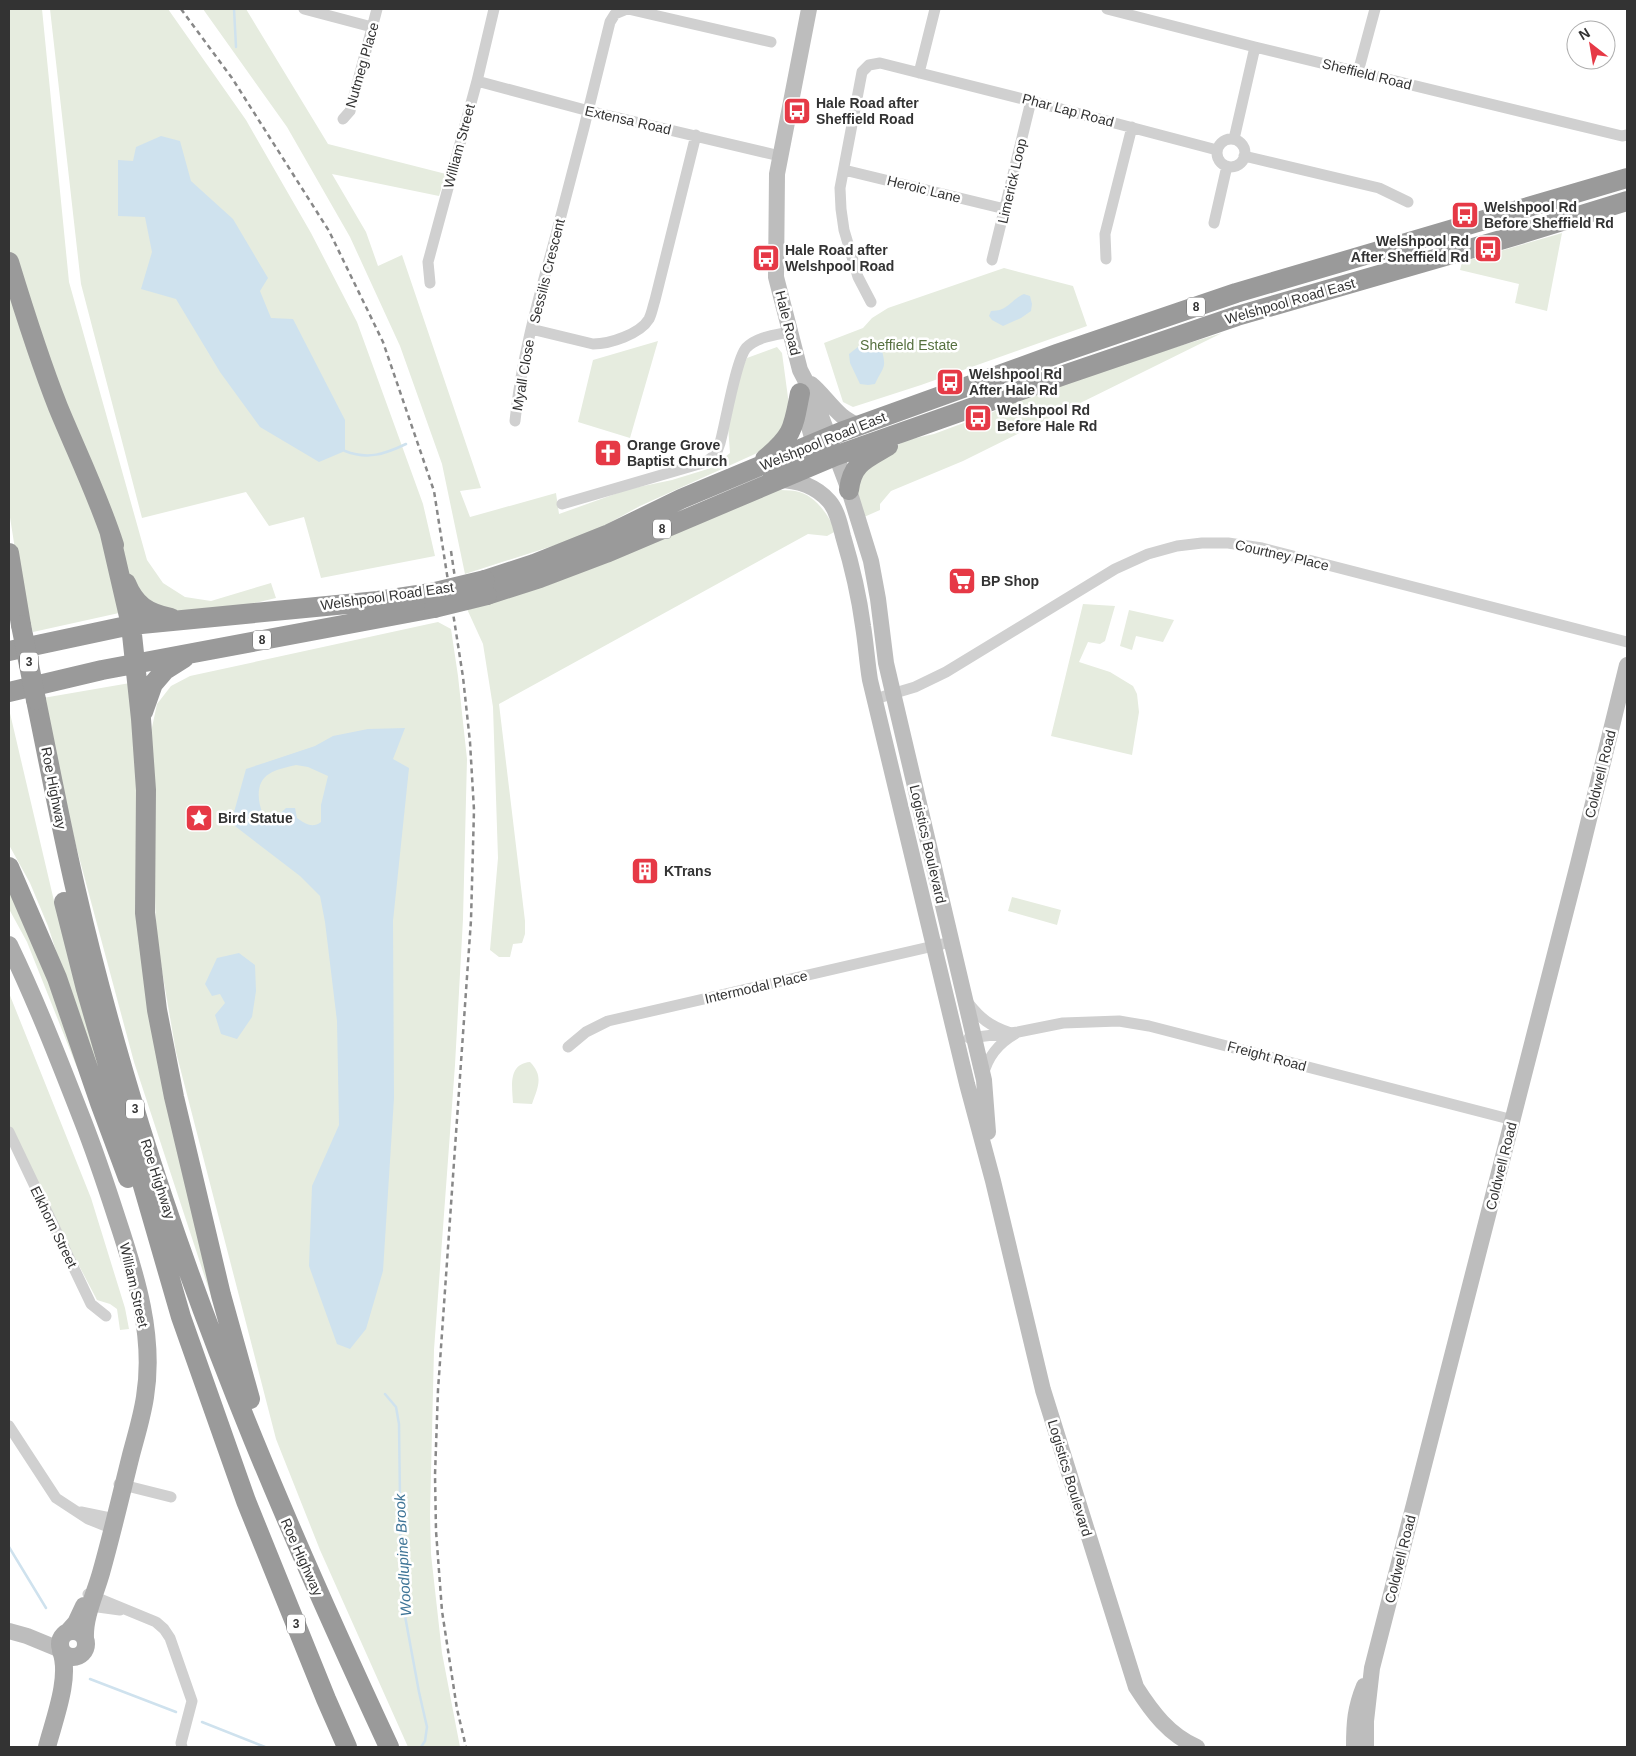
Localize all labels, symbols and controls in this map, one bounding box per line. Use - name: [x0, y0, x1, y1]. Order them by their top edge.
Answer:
- street label: Nutmeg Place: [342, 20, 382, 109]
- north arrow: [1566, 20, 1616, 70]
- text: N: [1576, 24, 1593, 43]
- street label: Sheffield Road: [1321, 55, 1413, 93]
- street label: Phar Lap Road: [1020, 90, 1116, 130]
- place label: Hale Road after Sheffield Road: [816, 95, 919, 127]
- bus stop icon: Hale Road after Sheffield Road: [782, 96, 812, 126]
- street label: William Street: [440, 102, 478, 190]
- street label: Extensa Road: [583, 102, 673, 138]
- street label: Limerick Loop: [994, 137, 1030, 225]
- street label: Heroic Lane: [885, 172, 963, 206]
- place label: Welshpool Rd Before Sheffield Rd: [1484, 199, 1614, 231]
- bus stop icon: Welshpool Rd Before Sheffield Rd: [1450, 200, 1480, 230]
- street label: Sessilis Crescent: [526, 217, 568, 325]
- place label: Welshpool Rd After Sheffield Rd: [1351, 233, 1469, 265]
- bus stop icon: Welshpool Rd After Sheffield Rd: [1473, 234, 1503, 264]
- place label: Hale Road after Welshpool Road: [785, 242, 894, 274]
- bus stop icon: Hale Road after Welshpool Road: [751, 243, 781, 273]
- street label: Welshpool Road East: [1223, 275, 1357, 327]
- street label: Hale Road: [772, 289, 804, 357]
- road number: 8: [1187, 298, 1205, 316]
- park label: Sheffield Estate: [860, 337, 958, 353]
- street label: Myall Close: [509, 338, 537, 412]
- place label: Welshpool Rd After Hale Rd: [969, 366, 1062, 398]
- bus stop icon: Welshpool Rd After Hale Rd: [935, 367, 965, 397]
- place label: Welshpool Rd Before Hale Rd: [997, 402, 1097, 434]
- bus stop icon: Welshpool Rd Before Hale Rd: [963, 403, 993, 433]
- street label: Welshpool Road East: [758, 408, 888, 474]
- place label: Orange Grove Baptist Church: [627, 437, 727, 469]
- church icon: Orange Grove Baptist Church: [593, 438, 623, 468]
- road number: 8: [653, 520, 671, 538]
- street label: Courtney Place: [1234, 536, 1331, 574]
- supermarket icon: BP Shop: [947, 566, 977, 596]
- place label: BP Shop: [981, 573, 1039, 589]
- street label: Welshpool Road East: [319, 579, 455, 613]
- road number: 8: [253, 630, 271, 650]
- road number: 3: [20, 652, 38, 672]
- street label: Coldwell Road: [1581, 728, 1619, 820]
- street label: Roe Highway: [38, 746, 70, 830]
- street label: Logistics Boulevard: [907, 783, 949, 905]
- place icon: Bird Statue: [184, 803, 214, 833]
- place label: Bird Statue: [218, 810, 293, 826]
- building icon: KTrans: [630, 856, 660, 886]
- place label: KTrans: [664, 863, 712, 879]
- street label: Intermodal Place: [703, 967, 809, 1007]
- street label: Freight Road: [1226, 1038, 1308, 1074]
- road number: 3: [126, 1100, 144, 1118]
- street label: Coldwell Road: [1482, 1120, 1520, 1212]
- street label: Roe Highway: [138, 1137, 178, 1221]
- street label: Elkhorn Street: [27, 1184, 81, 1270]
- street label: William Street: [116, 1241, 152, 1329]
- street label: Logistics Boulevard: [1045, 1418, 1095, 1538]
- water label: Woodlupine Brook: [391, 1492, 414, 1617]
- street label: Coldwell Road: [1381, 1513, 1419, 1605]
- street label: Roe Highway: [278, 1516, 326, 1598]
- road number: 3: [287, 1615, 305, 1634]

